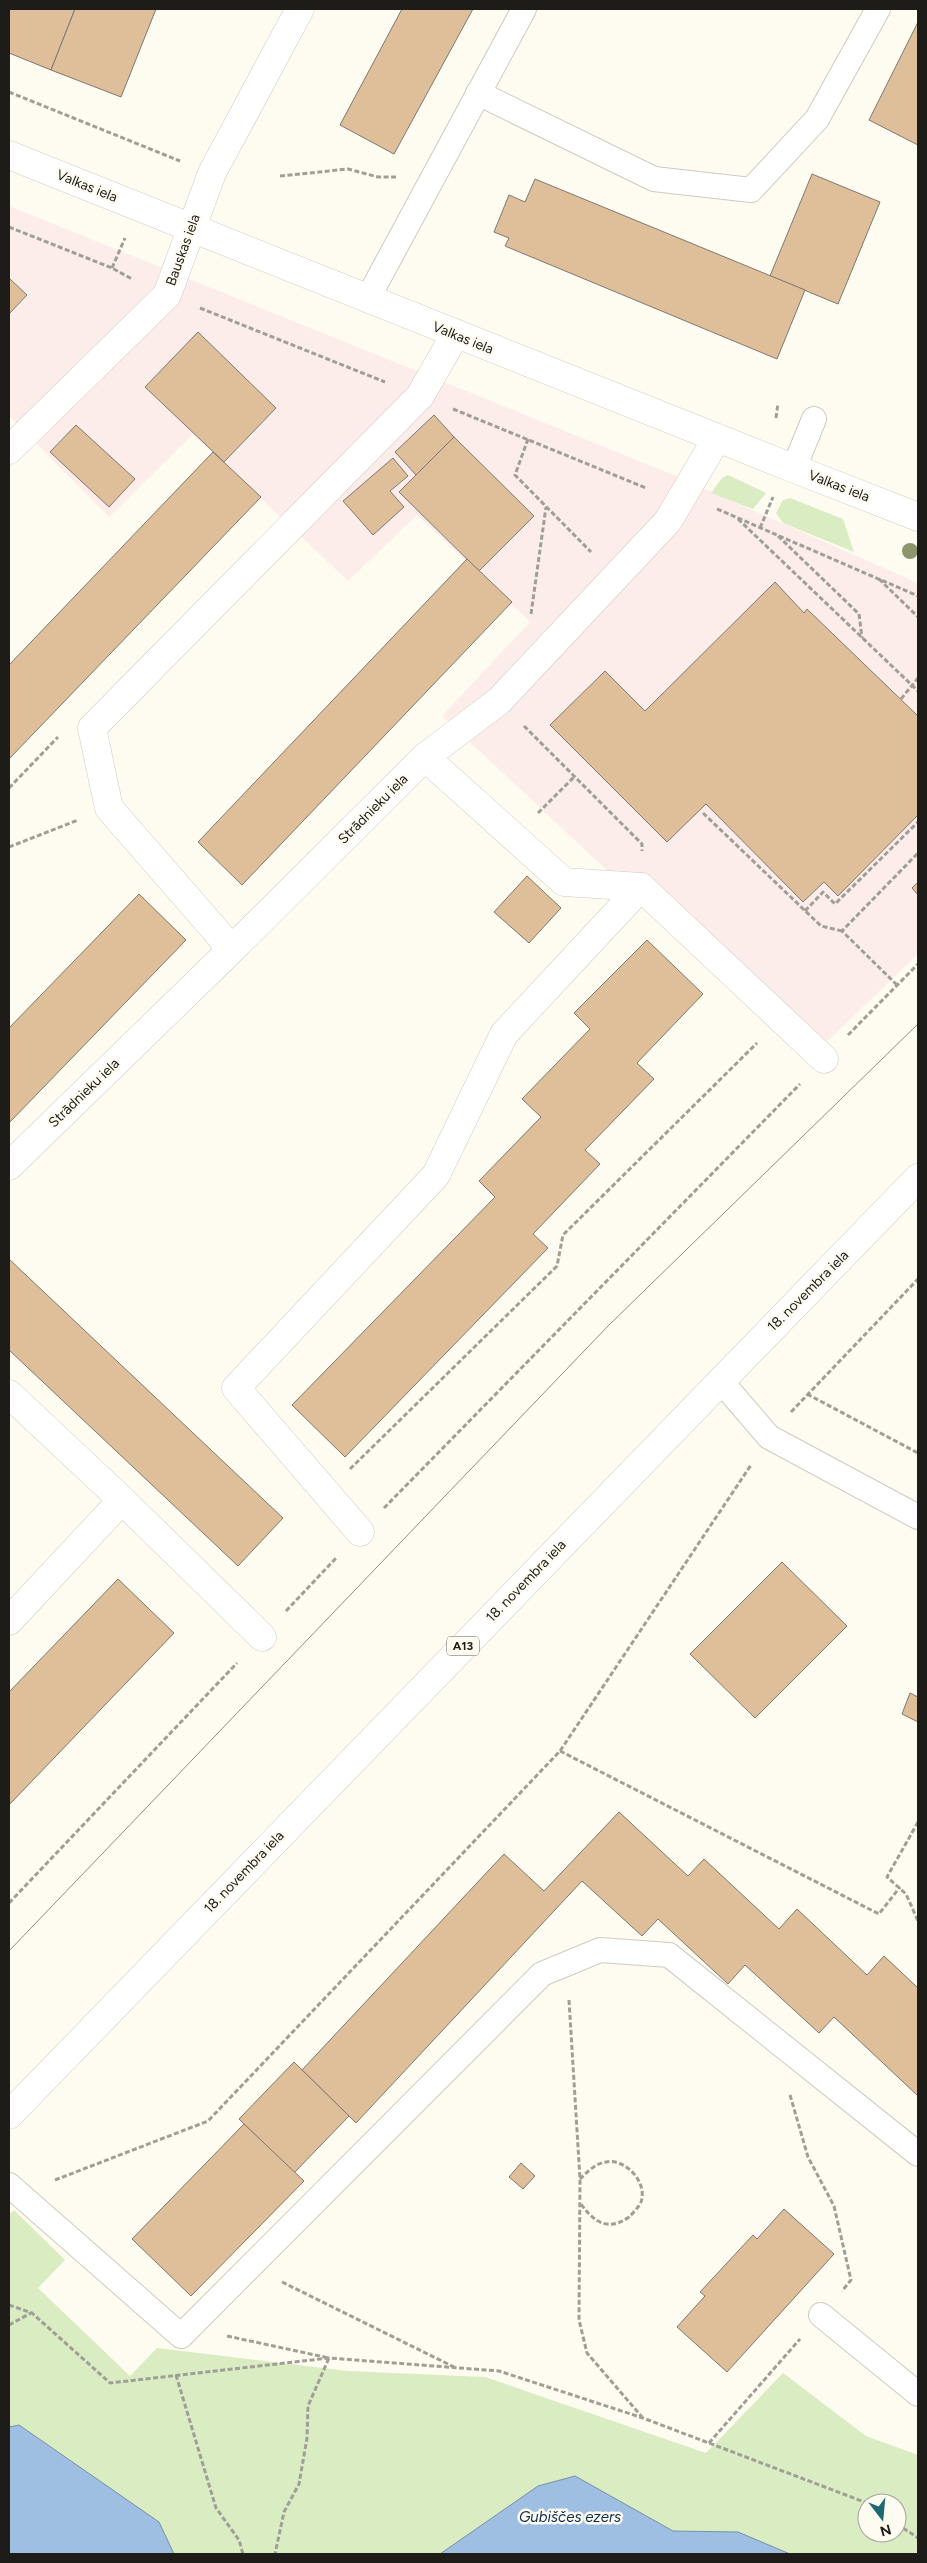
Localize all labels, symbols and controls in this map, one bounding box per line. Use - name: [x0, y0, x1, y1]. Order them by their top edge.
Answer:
- street label: Valkas iela: [54, 166, 120, 206]
- street label: Bauskas iela: [162, 212, 204, 288]
- street label: Valkas iela: [430, 318, 496, 358]
- street label: Valkas iela: [806, 467, 872, 505]
- street label: Strādnieku iela: [335, 771, 411, 847]
- street label: Strādnieku iela: [45, 1055, 123, 1131]
- street label: 18. novembra iela: [764, 1247, 852, 1335]
- street label: 18. novembra iela: [482, 1536, 570, 1626]
- road number: A13: [447, 1636, 479, 1655]
- street label: 18. novembra iela: [200, 1827, 288, 1917]
- north arrow: [857, 2493, 907, 2543]
- water label: Gubiščes ezers: [519, 2508, 621, 2526]
- text: N: [878, 2520, 893, 2540]

